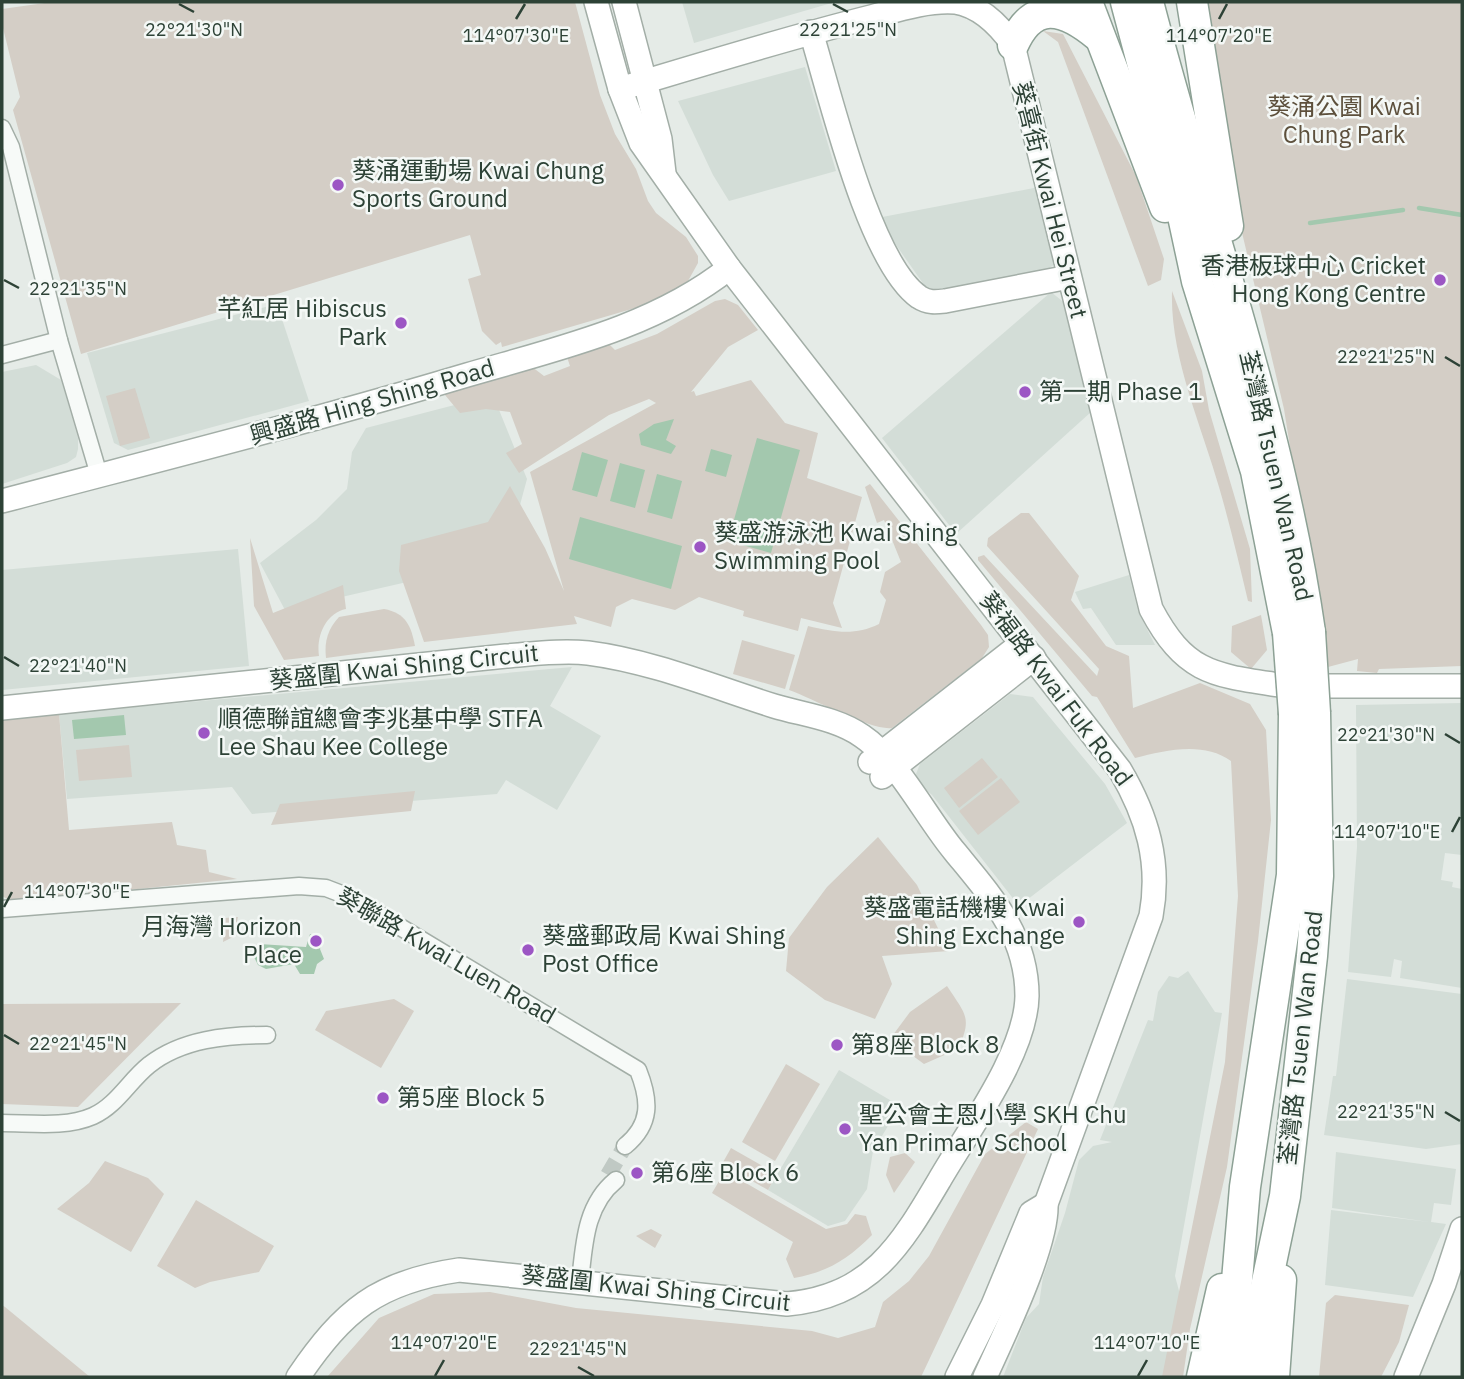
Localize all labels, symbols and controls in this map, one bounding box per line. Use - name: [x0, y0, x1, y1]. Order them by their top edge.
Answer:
- text: 22°21'30"N: [145, 18, 243, 41]
- text: 22°21'25"N: [799, 18, 897, 41]
- text: 114°07'30"E: [463, 24, 569, 47]
- text: 114°07'20"E: [1166, 24, 1272, 47]
- street label: 葵喜街 Kwai Hei Street: [1006, 78, 1096, 322]
- park label: 葵涌公園 Kwai Chung Park: [1267, 90, 1421, 150]
- place label: 葵涌運動場 Kwai Chung Sports Ground: [352, 154, 604, 214]
- marker: 葵涌運動場 Kwai Chung Sports Ground: [330, 177, 346, 193]
- place label: 香港板球中心 Cricket Hong Kong Centre: [1201, 249, 1426, 309]
- marker: 香港板球中心 Cricket Hong Kong Centre: [1432, 272, 1448, 288]
- text: 22°21'35"N: [29, 277, 127, 300]
- place label: 芊紅居 Hibiscus Park: [217, 292, 387, 352]
- marker: 芊紅居 Hibiscus Park: [393, 315, 409, 331]
- text: 22°21'25"N: [1337, 345, 1435, 368]
- street label: 荃灣路 Tsuen Wan Road: [1233, 347, 1321, 604]
- street label: 興盛路 Hing Shing Road: [246, 351, 498, 451]
- place label: 第一期 Phase 1: [1039, 375, 1203, 407]
- marker: 第一期 Phase 1: [1017, 384, 1033, 400]
- place label: 葵盛游泳池 Kwai Shing Swimming Pool: [714, 516, 958, 576]
- marker: 葵盛游泳池 Kwai Shing Swimming Pool: [692, 539, 708, 555]
- street label: 葵福路 Kwai Fuk Road: [973, 585, 1140, 792]
- street label: 葵盛圍 Kwai Shing Circuit: [268, 636, 540, 696]
- text: 22°21'40"N: [29, 654, 127, 677]
- place label: 順德聯誼總會李兆基中學 STFA Lee Shau Kee College: [218, 702, 543, 762]
- text: 22°21'30"N: [1337, 723, 1435, 746]
- marker: 順德聯誼總會李兆基中學 STFA Lee Shau Kee College: [196, 725, 212, 741]
- text: 114°07'10"E: [1334, 820, 1440, 843]
- street label: 葵聯路 Kwai Luen Road: [331, 879, 562, 1031]
- text: 114°07'30"E: [24, 880, 130, 903]
- place label: 葵盛電話機樓 Kwai Shing Exchange: [863, 891, 1065, 951]
- street label: 荃灣路 Tsuen Wan Road: [1271, 909, 1329, 1167]
- place label: 月海灣 Horizon Place: [141, 910, 302, 970]
- marker: 葵盛電話機樓 Kwai Shing Exchange: [1071, 914, 1087, 930]
- place label: 葵盛郵政局 Kwai Shing Post Office: [542, 919, 786, 979]
- marker: 月海灣 Horizon Place: [308, 933, 324, 949]
- marker: 葵盛郵政局 Kwai Shing Post Office: [520, 942, 536, 958]
- place label: 第8座 Block 8: [851, 1028, 1000, 1060]
- text: 22°21'45"N: [29, 1032, 127, 1055]
- marker: 第8座 Block 8: [829, 1037, 845, 1053]
- place label: 第5座 Block 5: [397, 1081, 546, 1113]
- marker: 第5座 Block 5: [375, 1090, 391, 1106]
- place label: 聖公會主恩小學 SKH Chu Yan Primary School: [859, 1098, 1127, 1158]
- text: 22°21'35"N: [1337, 1100, 1435, 1123]
- marker: 聖公會主恩小學 SKH Chu Yan Primary School: [837, 1121, 853, 1137]
- place label: 第6座 Block 6: [651, 1156, 800, 1188]
- marker: 第6座 Block 6: [629, 1165, 645, 1181]
- street label: 葵盛圍 Kwai Shing Circuit: [520, 1258, 792, 1318]
- text: 114°07'20"E: [391, 1331, 497, 1354]
- text: 114°07'10"E: [1094, 1331, 1200, 1354]
- text: 22°21'45"N: [529, 1337, 627, 1360]

